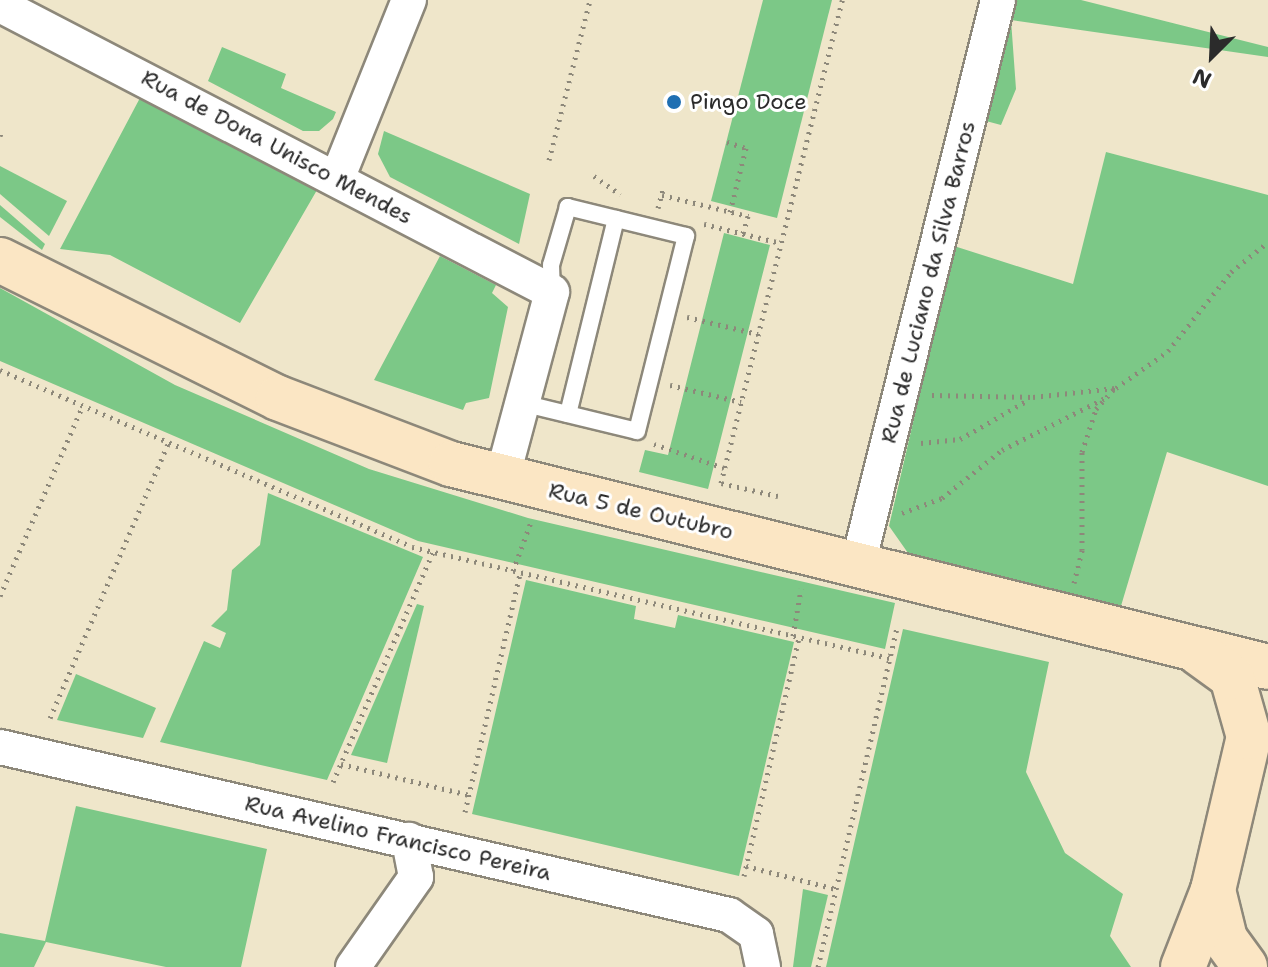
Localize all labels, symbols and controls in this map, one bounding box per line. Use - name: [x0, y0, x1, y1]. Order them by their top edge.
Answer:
- north arrow: [1172, 16, 1252, 96]
- text: N: [1188, 62, 1216, 95]
- street label: Rua de Dona Unisco Mendes: [137, 64, 417, 230]
- place label: Pingo Doce: [690, 89, 807, 115]
- marker: Pingo Doce: [665, 93, 683, 111]
- street label: Rua de Luciano da Silva Barros: [875, 118, 981, 446]
- street label: Rua 5 de Outubro: [546, 477, 736, 545]
- street label: Rua Avelino Francisco Pereira: [242, 790, 554, 886]

